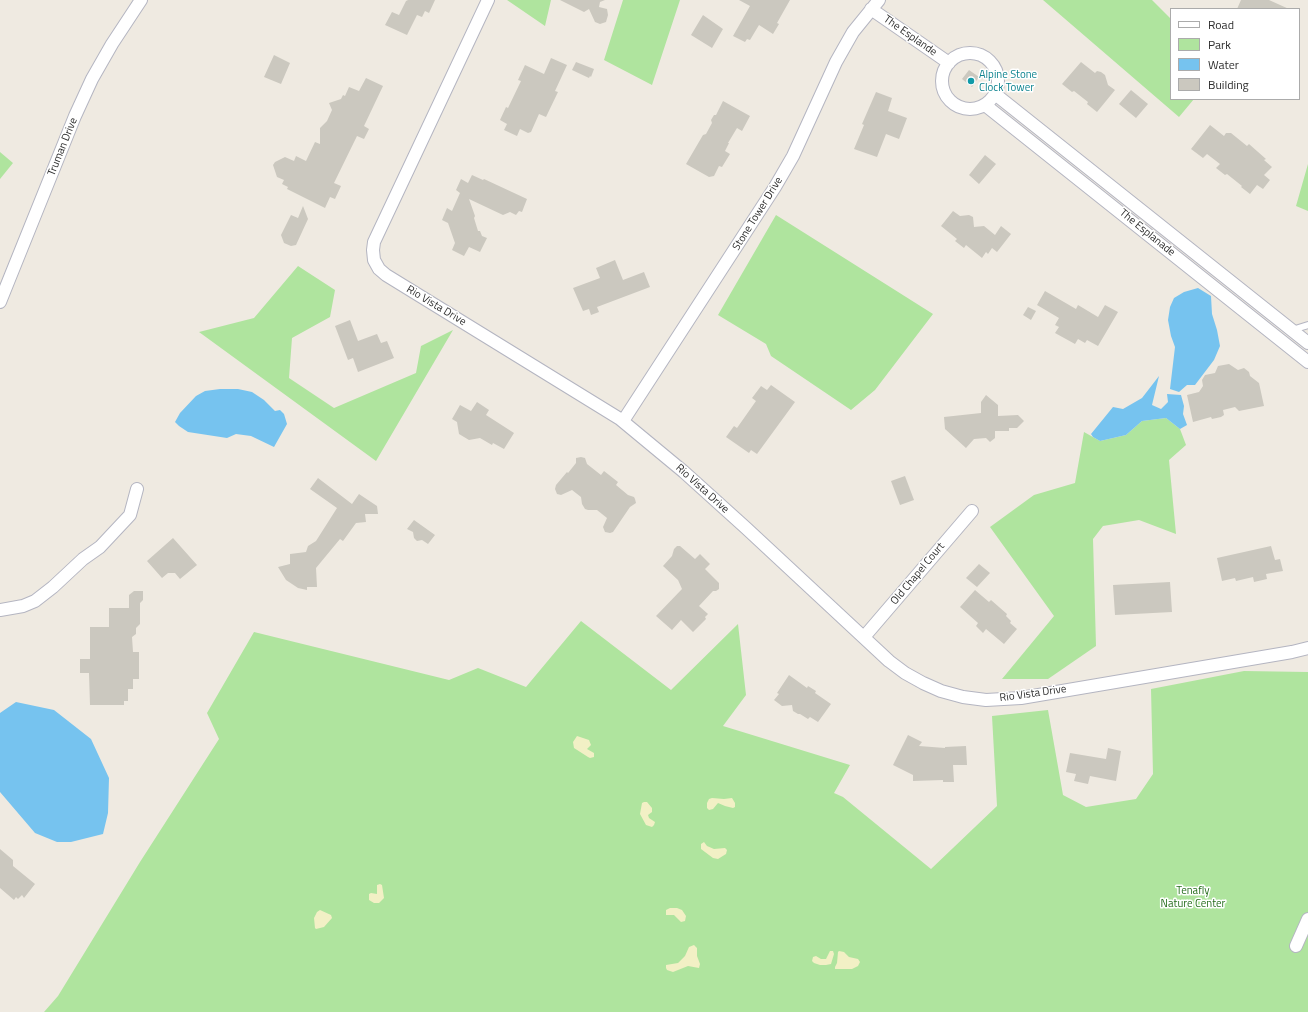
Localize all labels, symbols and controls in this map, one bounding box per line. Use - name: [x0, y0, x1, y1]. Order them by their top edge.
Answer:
- legend: [1170, 8, 1300, 100]
- street label: The Esplande: [881, 13, 939, 59]
- text: Road: [1208, 15, 1234, 34]
- text: Park: [1208, 35, 1231, 54]
- text: Water: [1208, 55, 1239, 74]
- place label: Alpine Stone Clock Tower: [979, 68, 1037, 94]
- text: Building: [1208, 75, 1249, 94]
- marker: Alpine Stone Clock Tower: [966, 76, 976, 86]
- street label: Truman Drive: [45, 116, 81, 178]
- street label: Stone Tower Drive: [730, 175, 786, 253]
- street label: The Esplanade: [1117, 207, 1177, 259]
- street label: Rio Vista Drive: [404, 283, 468, 329]
- street label: Rio Vista Drive: [673, 462, 731, 516]
- street label: Old Chapel Court: [888, 540, 948, 608]
- street label: Rio Vista Drive: [999, 683, 1067, 705]
- park label: Tenafly Nature Center: [1161, 884, 1225, 910]

